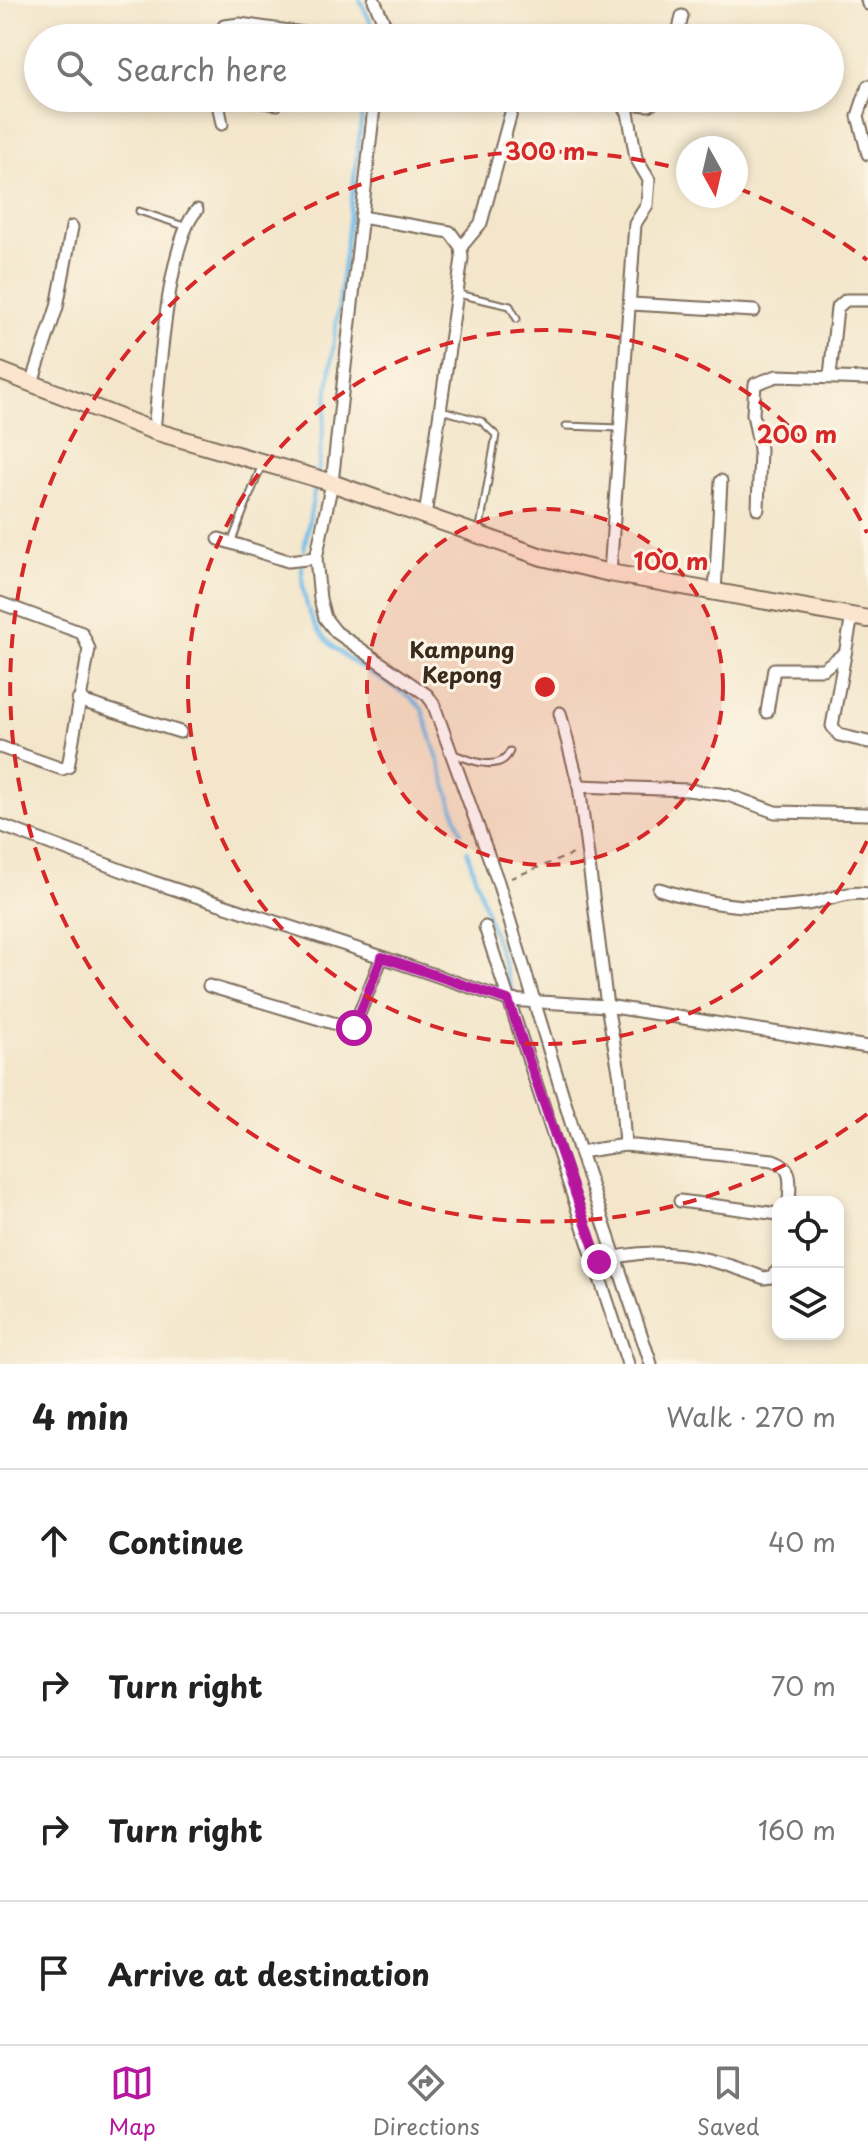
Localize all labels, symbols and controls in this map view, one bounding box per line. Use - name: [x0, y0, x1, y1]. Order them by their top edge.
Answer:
- search box: [24, 24, 844, 112]
- icon: search: [52, 46, 96, 90]
- text: Search here: [116, 46, 288, 91]
- text: 300 m: [504, 132, 586, 168]
- north arrow: [676, 136, 748, 208]
- text: 200 m: [757, 415, 837, 451]
- text: 100 m: [634, 542, 708, 578]
- district label: Kampung Kepong: [410, 632, 514, 690]
- centre of rings: [531, 673, 559, 701]
- route start: [336, 1010, 372, 1046]
- map controls: [772, 1196, 844, 1340]
- button: locate: [772, 1196, 844, 1268]
- route end: [581, 1244, 617, 1280]
- button: layers: [772, 1268, 844, 1340]
- text: 4 min: [32, 1390, 129, 1442]
- text: Walk · 270 m: [666, 1397, 836, 1436]
- icon: ahead: [32, 1519, 76, 1563]
- text: Continue: [108, 1519, 243, 1564]
- text: 40 m: [768, 1522, 836, 1561]
- icon: right: [32, 1663, 76, 1707]
- text: Turn right: [108, 1663, 263, 1708]
- text: 70 m: [771, 1666, 836, 1705]
- icon: right: [32, 1807, 76, 1851]
- text: Turn right: [108, 1807, 263, 1852]
- text: 160 m: [758, 1810, 836, 1849]
- icon: arrive: [32, 1951, 76, 1995]
- text: Arrive at destination: [108, 1951, 430, 1996]
- tab: Map: [109, 2061, 156, 2142]
- tab: Directions: [373, 2061, 480, 2142]
- tab: Saved: [697, 2061, 759, 2142]

